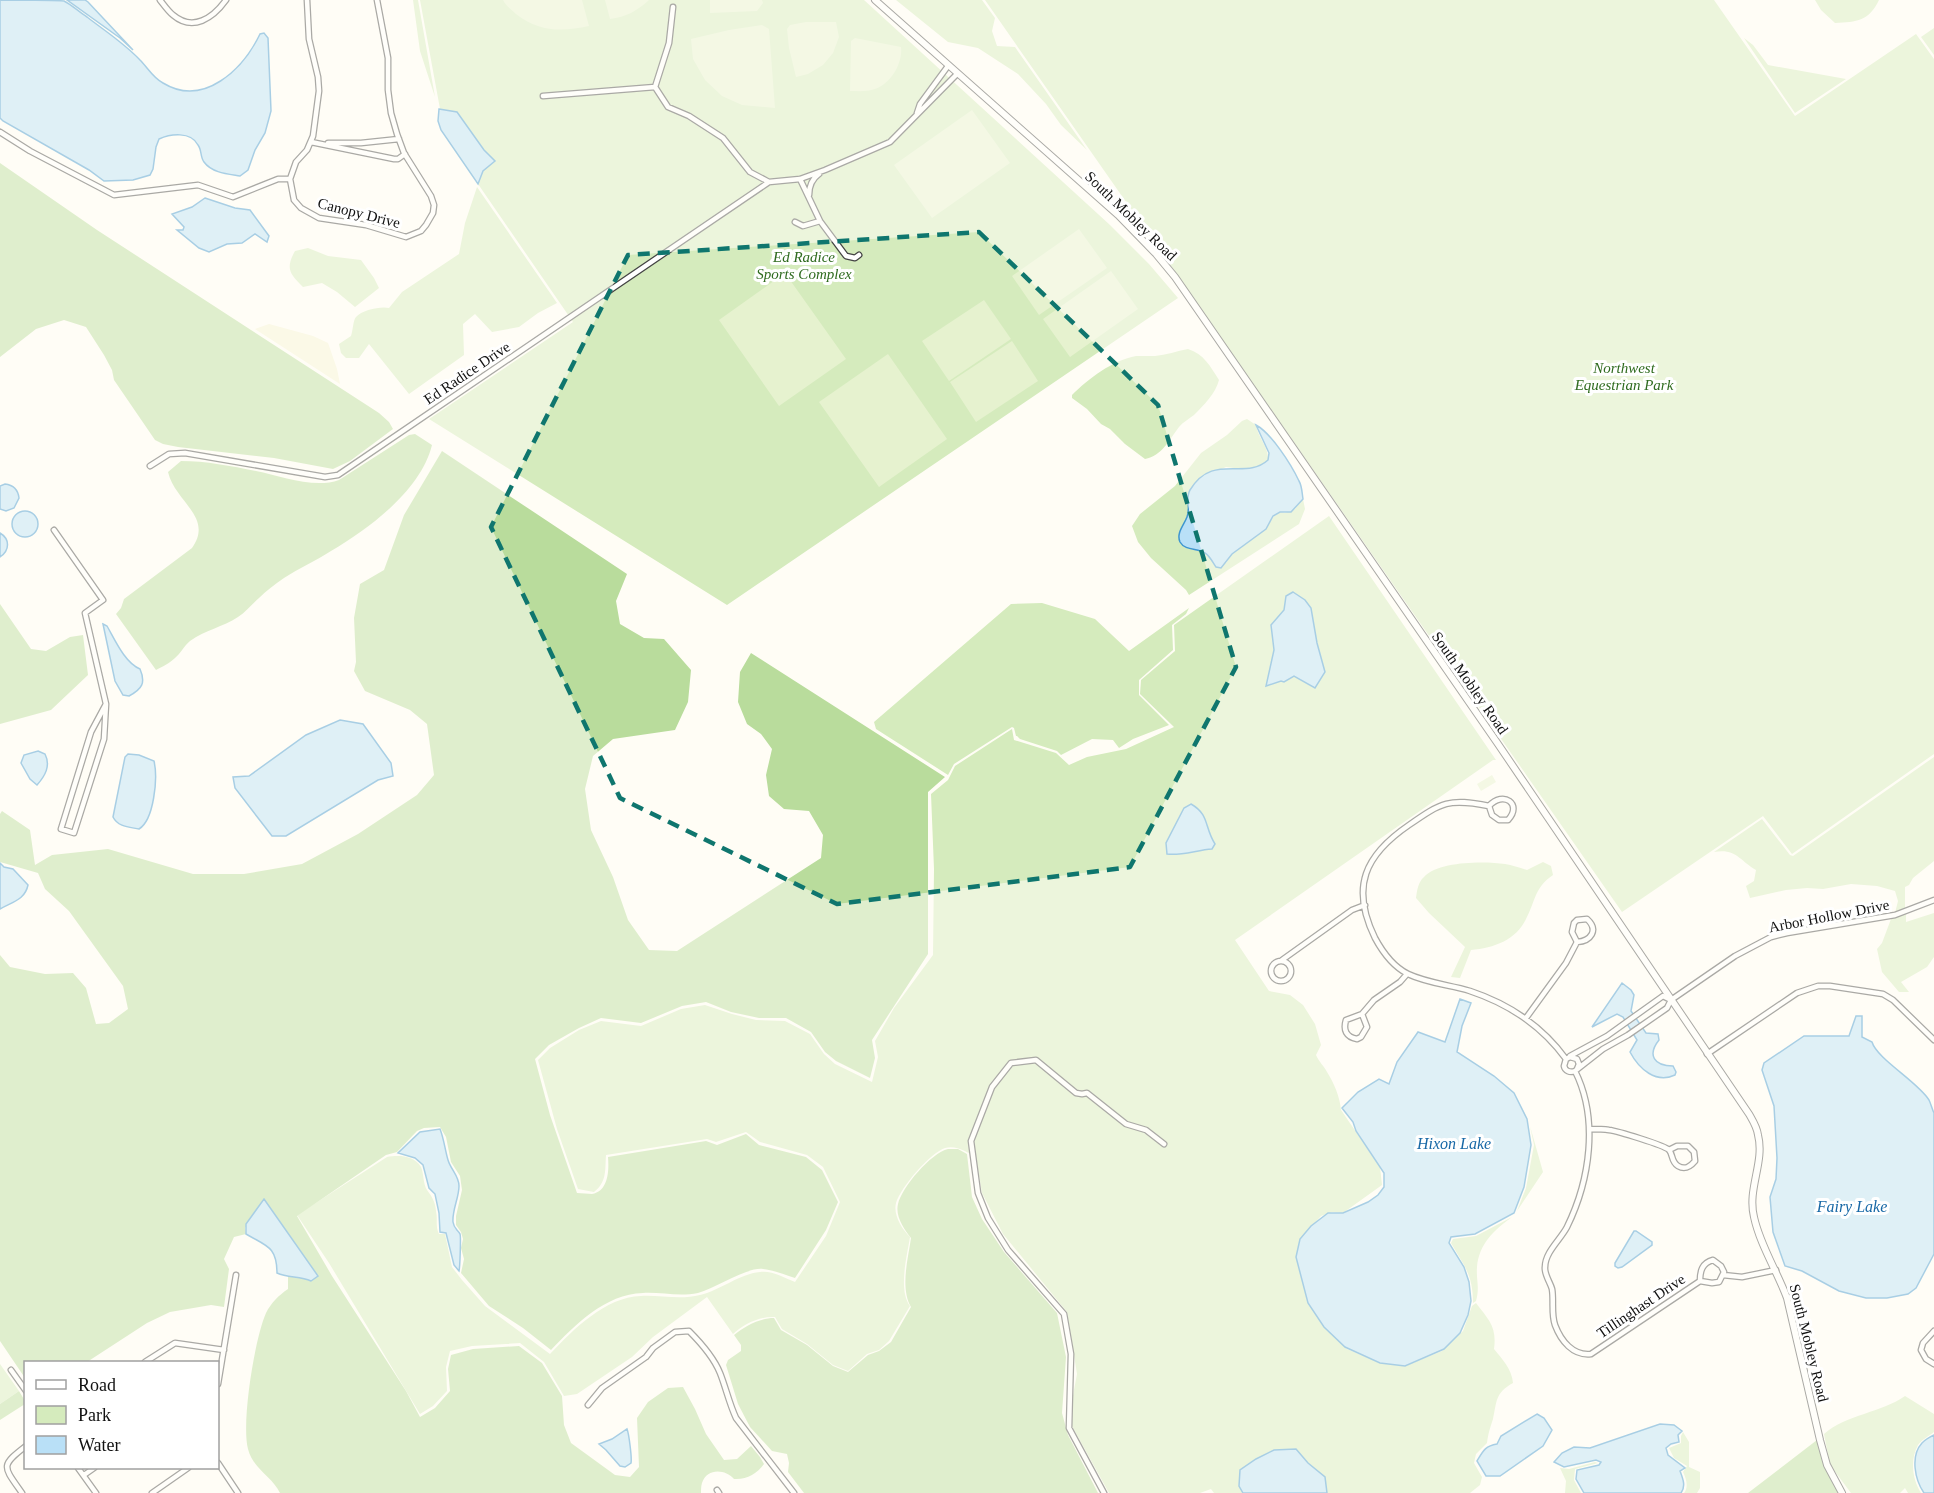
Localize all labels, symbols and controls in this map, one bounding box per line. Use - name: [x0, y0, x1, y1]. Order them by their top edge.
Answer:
- street label: South Mobley Road: [1082, 168, 1180, 264]
- street label: Canopy Drive: [316, 195, 402, 231]
- park label: Ed Radice Sports Complex: [756, 249, 852, 282]
- street label: Ed Radice Drive: [421, 338, 513, 408]
- park label: Northwest Equestrian Park: [1574, 360, 1674, 393]
- street label: South Mobley Road: [1429, 629, 1511, 737]
- street label: Arbor Hollow Drive: [1767, 896, 1891, 936]
- water label: Hixon Lake: [1416, 1135, 1491, 1152]
- water label: Fairy Lake: [1816, 1198, 1887, 1216]
- street label: Tillinghast Drive: [1594, 1271, 1688, 1341]
- street label: South Mobley Road: [1787, 1282, 1831, 1404]
- legend: [24, 1361, 219, 1469]
- text: Road: [78, 1375, 116, 1395]
- text: Park: [78, 1405, 111, 1425]
- text: Water: [78, 1435, 121, 1455]

